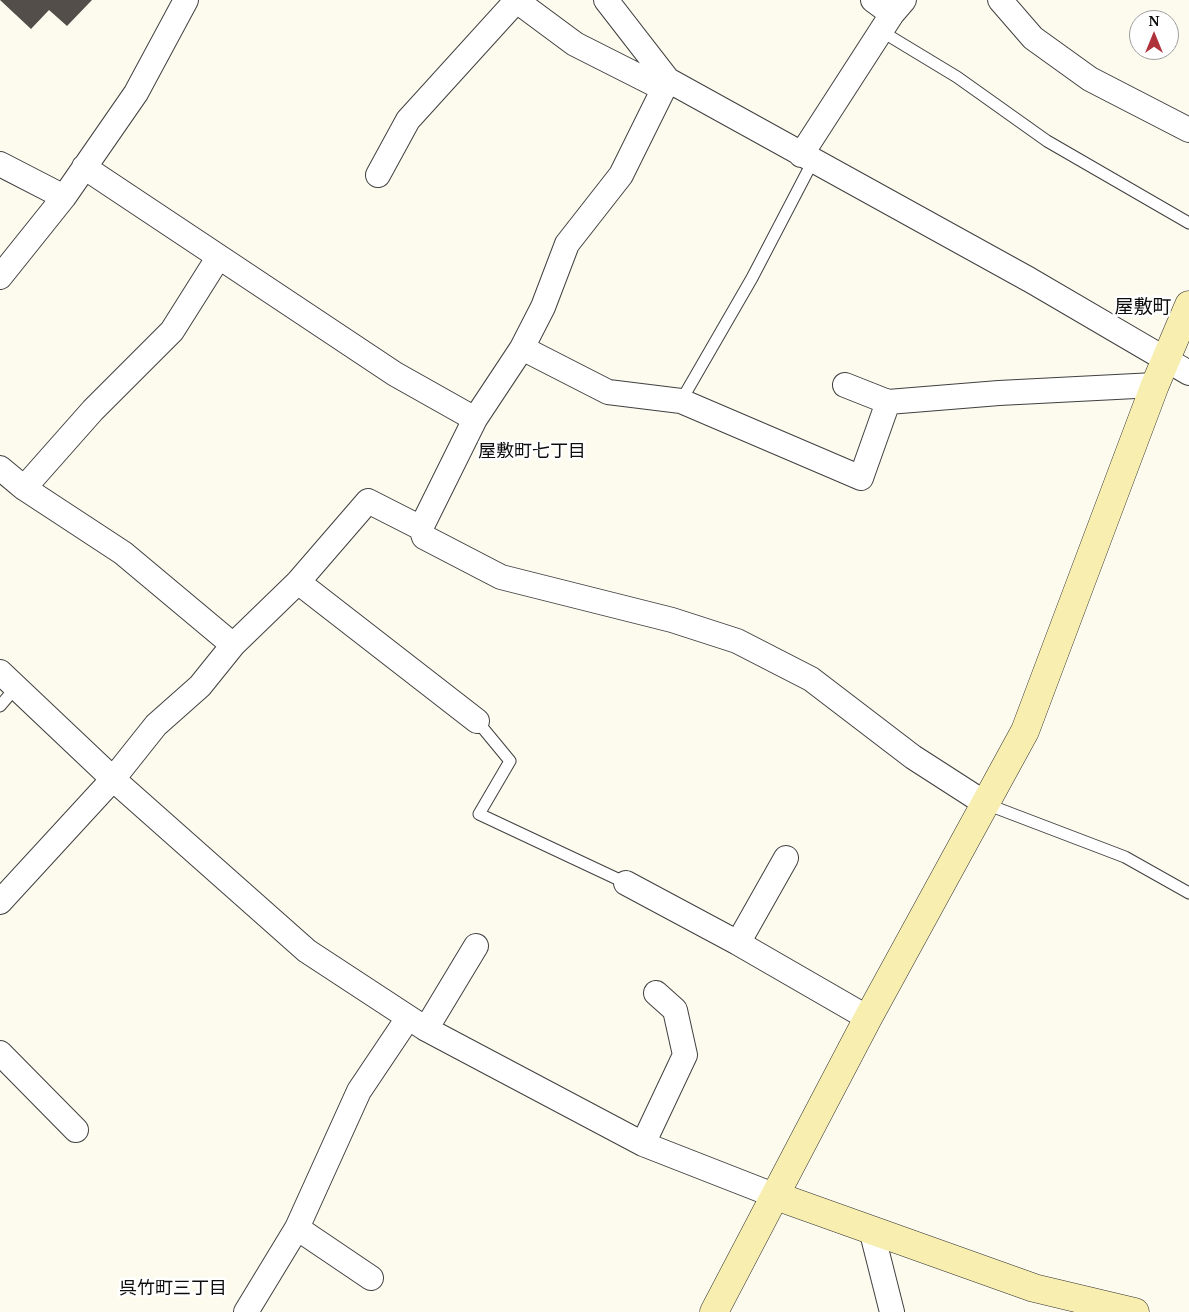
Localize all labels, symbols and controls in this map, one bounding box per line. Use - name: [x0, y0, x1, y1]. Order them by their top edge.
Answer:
- north arrow: [1129, 10, 1179, 60]
- text: N: [1148, 11, 1160, 30]
- district label: 屋敷町: [1115, 297, 1171, 319]
- district label: 屋敷町七丁目: [478, 441, 586, 463]
- district label: 呉竹町三丁目: [119, 1278, 227, 1300]

